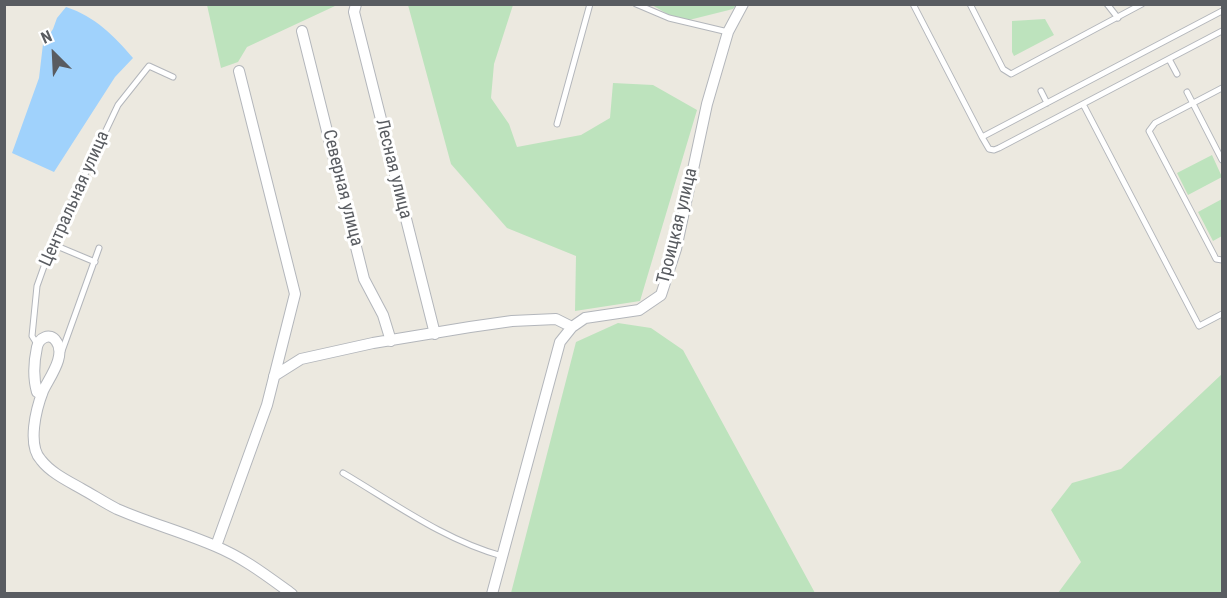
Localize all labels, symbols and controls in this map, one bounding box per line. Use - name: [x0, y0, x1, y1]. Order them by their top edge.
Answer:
- north arrow: [24, 24, 84, 84]
- text: N: [38, 26, 55, 48]
- street label: Лесная улица: [370, 117, 416, 221]
- street label: Центральная улица: [35, 128, 115, 270]
- street label: Северная улица: [317, 128, 367, 248]
- street label: Троицкая улица: [653, 166, 703, 286]

